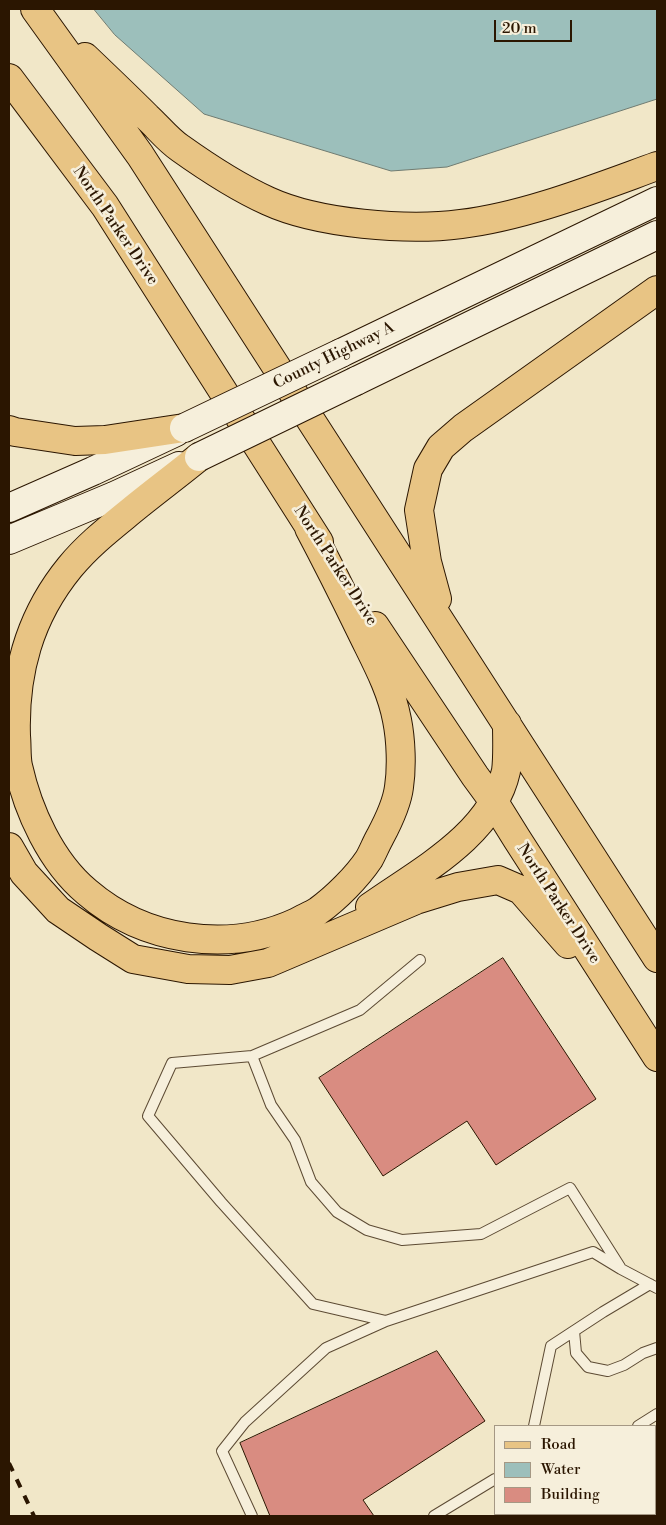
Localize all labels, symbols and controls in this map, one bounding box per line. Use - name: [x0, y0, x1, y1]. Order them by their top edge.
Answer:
- scale bar: [496, 10, 574, 42]
- text: 20 m: [502, 19, 537, 38]
- street label: North Parker Drive: [68, 163, 162, 289]
- street label: County Highway A: [270, 318, 398, 394]
- street label: North Parker Drive: [289, 503, 381, 629]
- street label: North Parker Drive: [512, 841, 604, 967]
- legend: [493, 1425, 656, 1515]
- text: Road: [541, 1435, 576, 1454]
- text: Water: [541, 1460, 580, 1479]
- text: Building: [541, 1485, 600, 1504]

